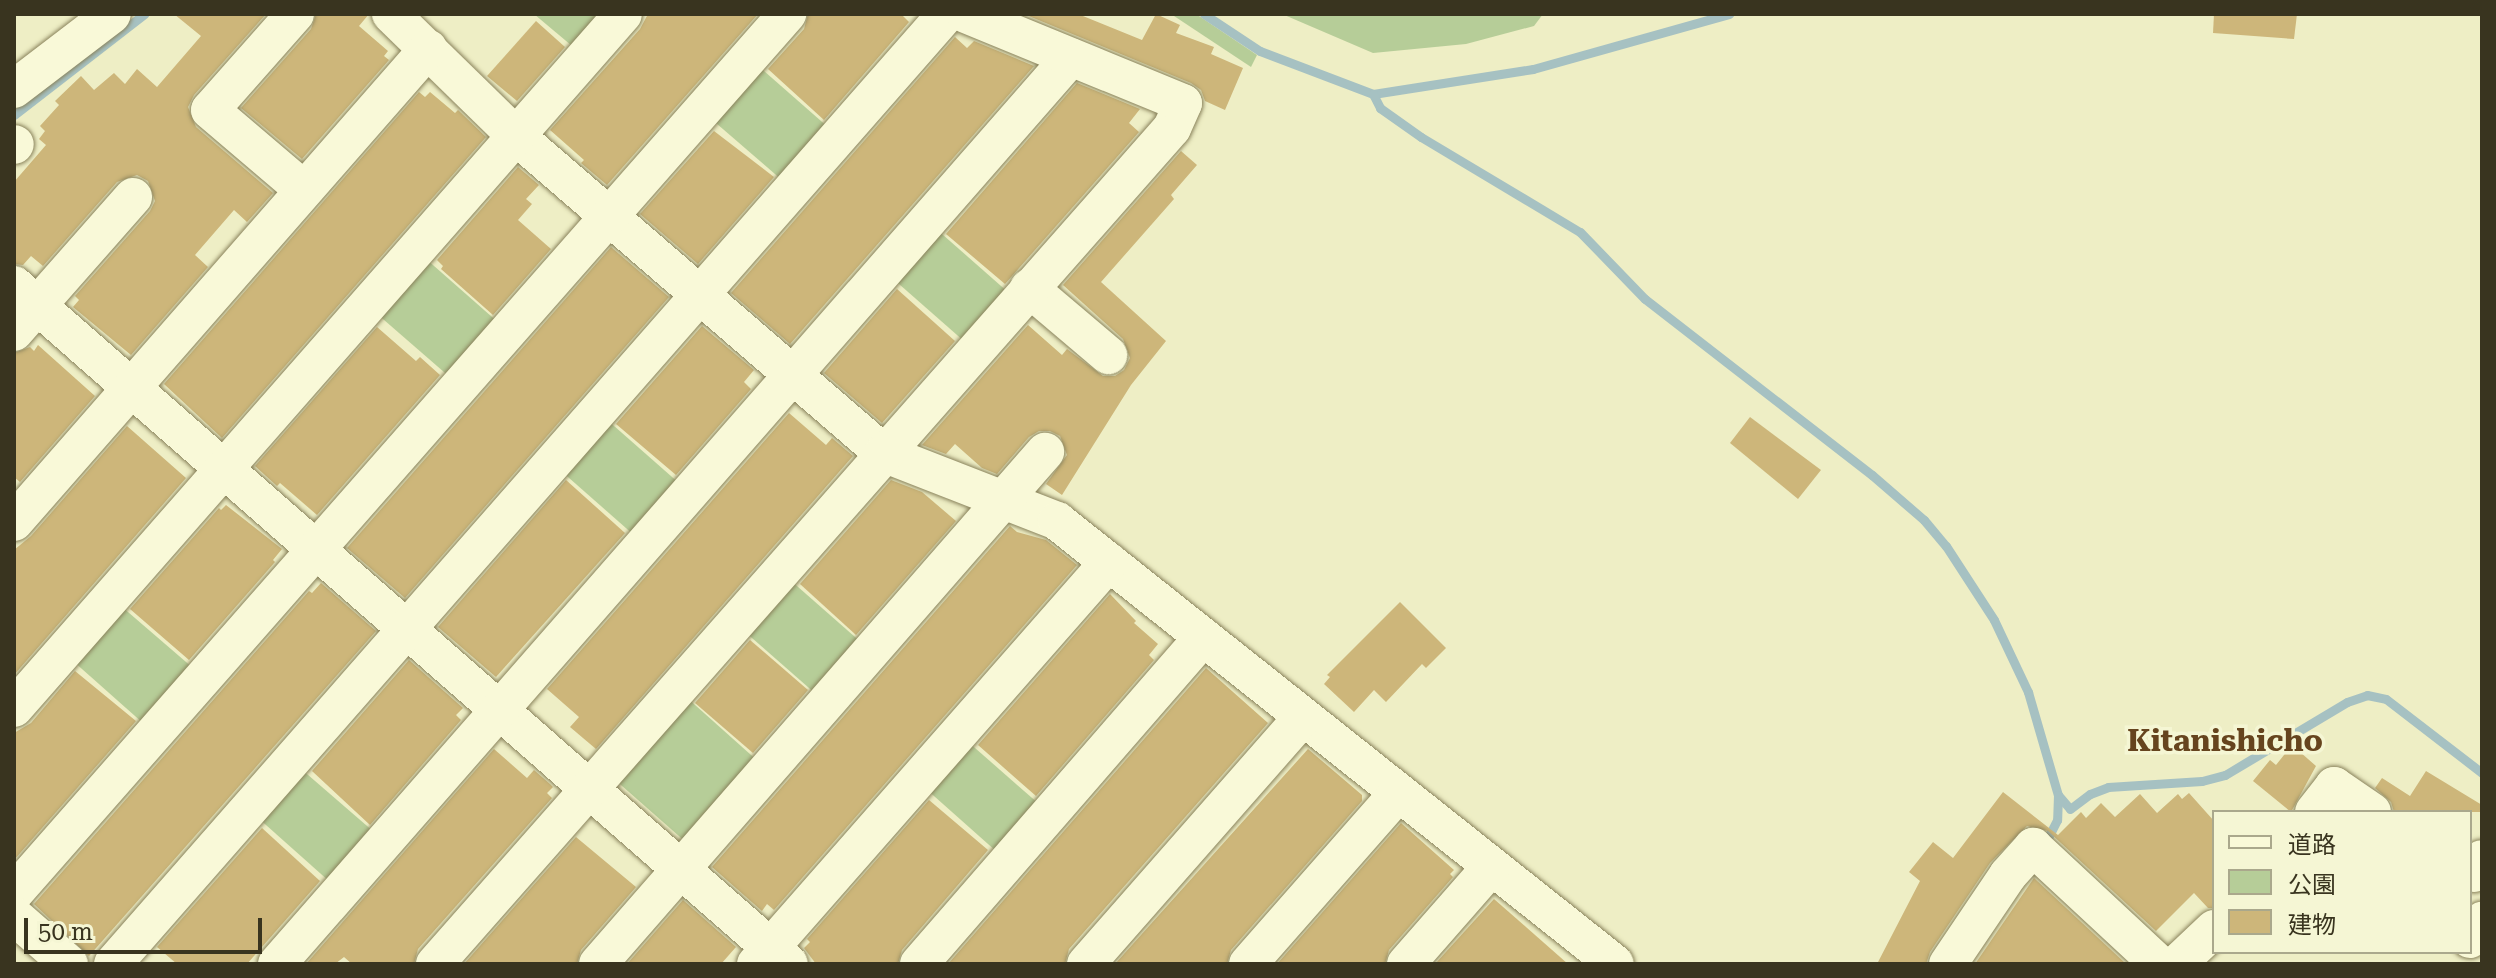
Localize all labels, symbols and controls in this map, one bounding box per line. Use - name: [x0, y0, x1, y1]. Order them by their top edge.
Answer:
- district label: Kitanishicho: [2127, 723, 2323, 759]
- legend: [2212, 810, 2472, 954]
- text: 道路: [2288, 831, 2336, 859]
- text: 公園: [2288, 871, 2336, 899]
- scale bar: [28, 902, 266, 952]
- text: 建物: [2288, 911, 2336, 939]
- text: 50 m: [38, 918, 93, 946]

